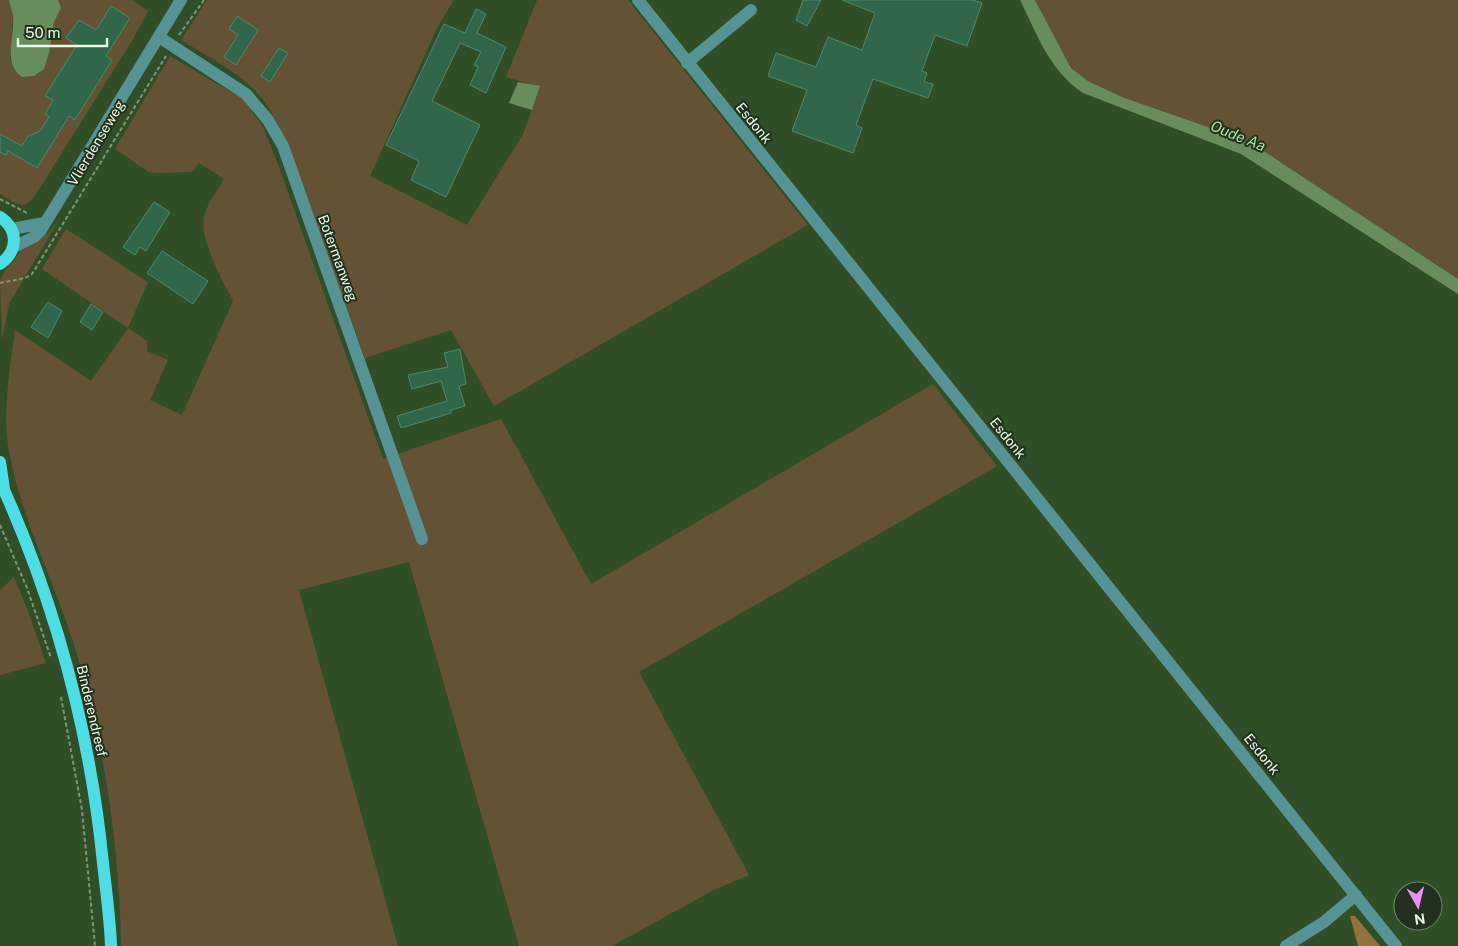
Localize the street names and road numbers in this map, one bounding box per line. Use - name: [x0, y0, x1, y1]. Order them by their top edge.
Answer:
- street label: Vlierdenseweg: [64, 97, 128, 189]
- street label: Esdonk: [733, 99, 775, 147]
- street label: Botermanweg: [315, 213, 361, 304]
- street label: Esdonk: [987, 414, 1029, 462]
- street label: Binderendreef: [74, 664, 110, 759]
- street label: Esdonk: [1241, 730, 1283, 778]

